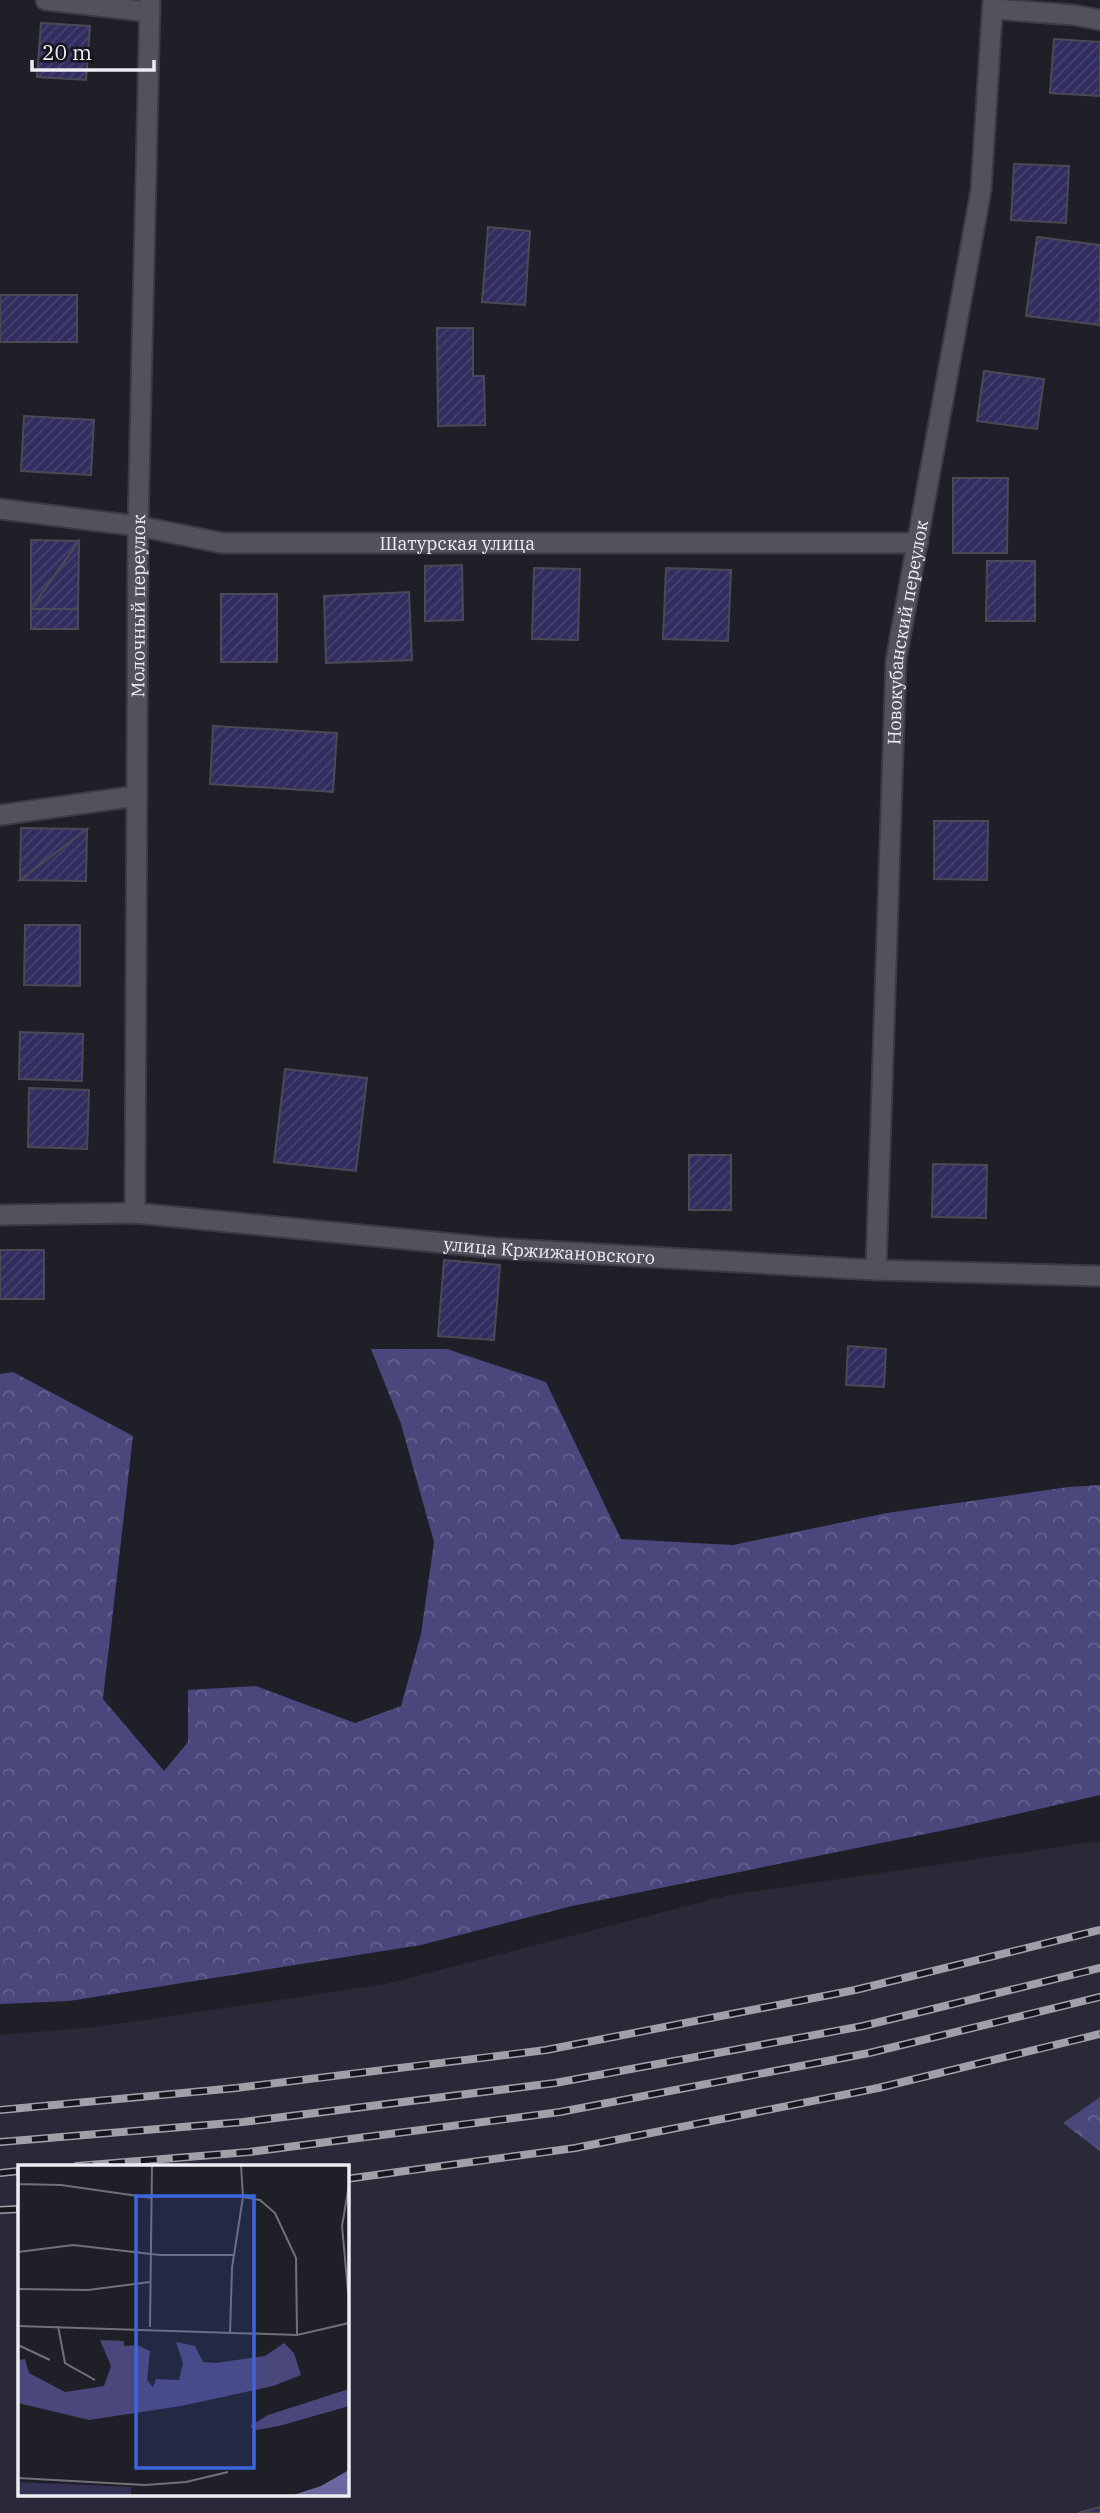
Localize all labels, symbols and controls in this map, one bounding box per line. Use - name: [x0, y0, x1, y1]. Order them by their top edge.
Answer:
- scale bar: [32, 28, 154, 72]
- text: 20 m: [42, 38, 92, 66]
- street label: Молочный переулок: [126, 514, 150, 698]
- street label: Новокубанский переулок: [882, 518, 933, 745]
- street label: Шатурская улица: [379, 532, 535, 555]
- street label: улица Кржижановского: [443, 1231, 656, 1269]
- inset map: [18, 2165, 348, 2496]

